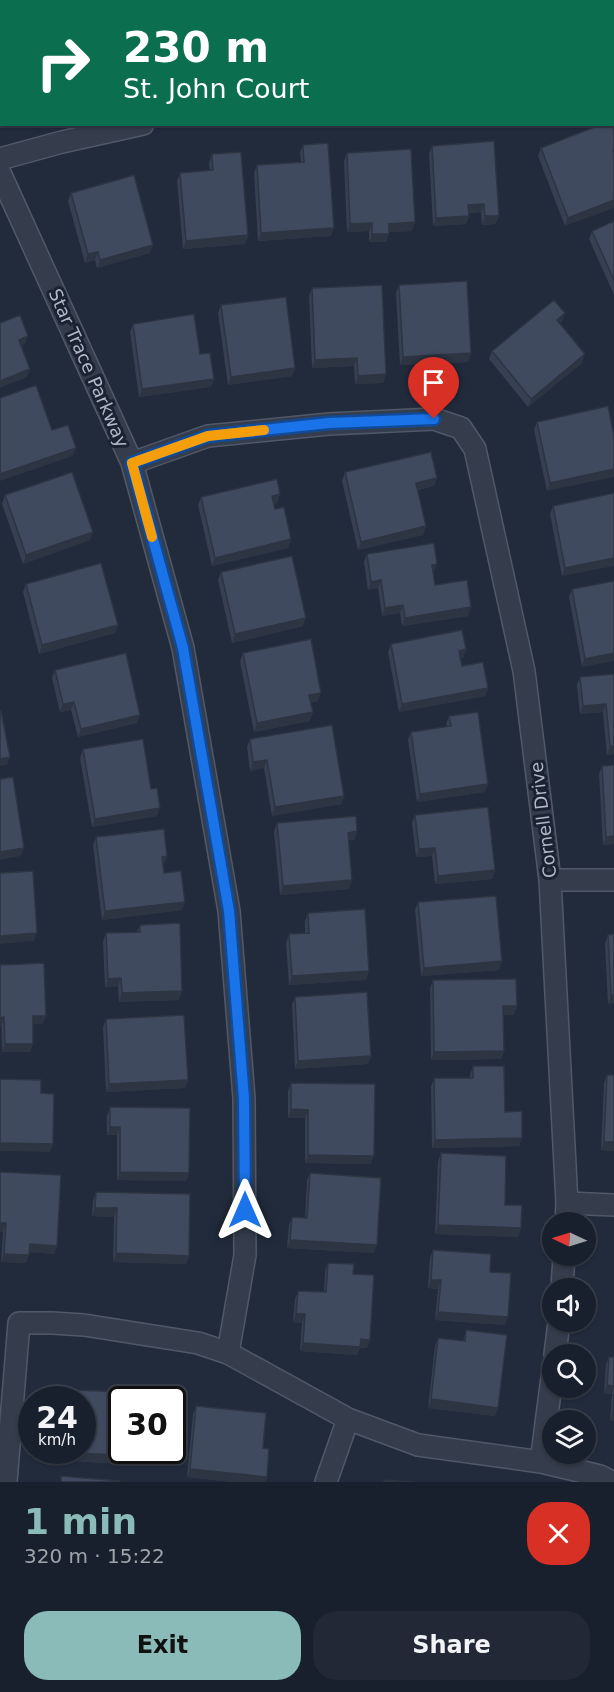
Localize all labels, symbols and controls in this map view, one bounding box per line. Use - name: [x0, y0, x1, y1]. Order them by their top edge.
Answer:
- text: 230 m: [123, 23, 269, 72]
- icon: right: [24, 24, 102, 102]
- text: St. John Court: [123, 73, 309, 104]
- street label: Star Trace Parkway: [45, 285, 134, 451]
- pin: [408, 357, 459, 419]
- icon: arrive: [417, 366, 450, 399]
- street label: Cornell Drive: [525, 761, 561, 879]
- position arrow: [213, 1178, 277, 1242]
- north arrow: [542, 1212, 596, 1266]
- map controls: [542, 1212, 596, 1464]
- button: sound: [542, 1278, 596, 1332]
- button: search: [542, 1344, 596, 1398]
- speed limit sign: 30: [108, 1386, 186, 1464]
- text: 24: [36, 1400, 78, 1435]
- button: layers: [542, 1410, 596, 1464]
- text: km/h: [38, 1431, 76, 1449]
- text: 1 min: [24, 1501, 137, 1542]
- button: close: [527, 1502, 590, 1565]
- text: 320 m · 15:22: [24, 1544, 165, 1568]
- button: Exit: [24, 1611, 301, 1680]
- button: Share: [313, 1611, 590, 1680]

